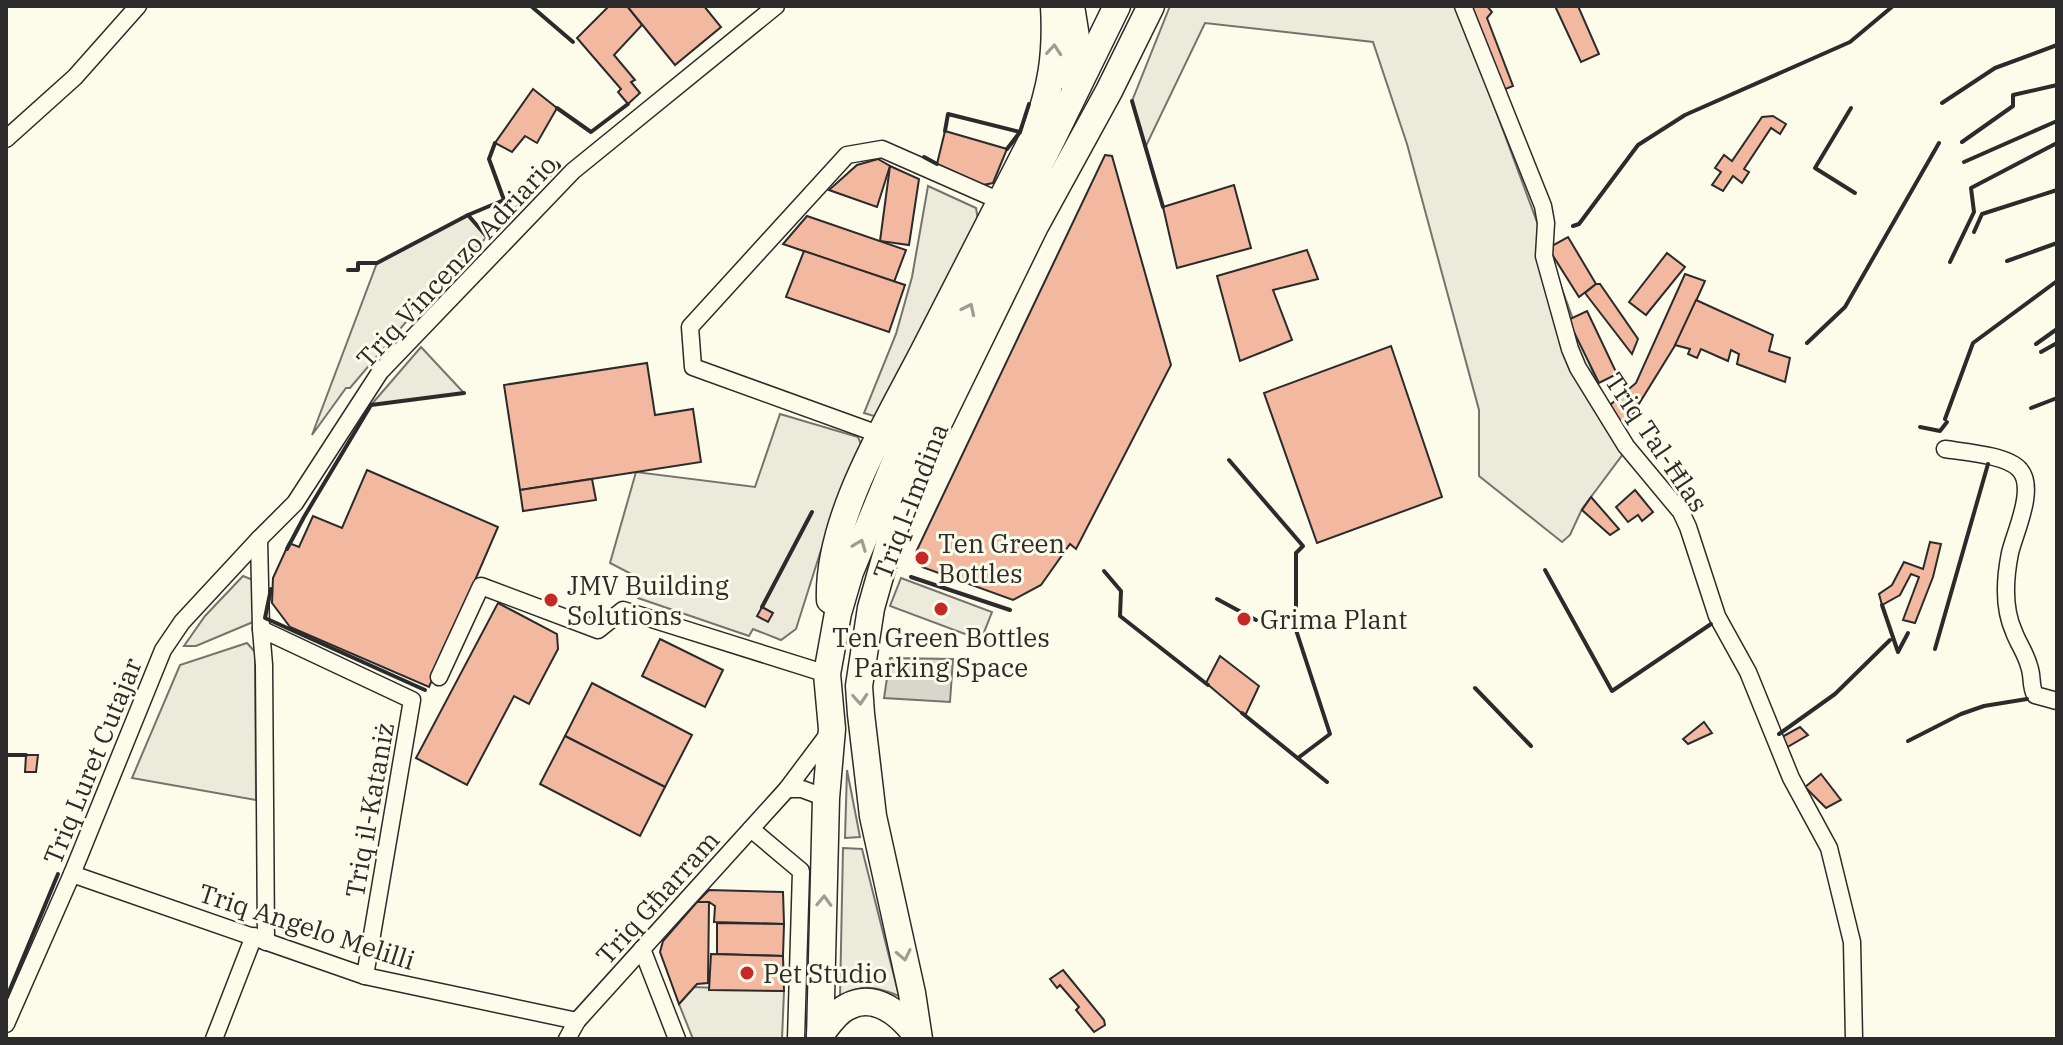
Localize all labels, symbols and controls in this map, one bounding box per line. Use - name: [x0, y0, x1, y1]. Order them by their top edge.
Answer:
- one-way arrow: [1046, 43, 1063, 56]
- street label: Triq Vincenzo Adriario: [349, 148, 563, 374]
- one-way arrow: [959, 303, 975, 318]
- street label: Triq Tal-Ħlas: [1598, 366, 1716, 518]
- street label: Triq l-Imdina: [865, 418, 955, 584]
- place label: Ten Green Bottles: [938, 526, 1065, 590]
- one-way arrow: [850, 539, 867, 553]
- marker: Ten Green Bottles: [913, 549, 931, 567]
- place label: JMV Building Solutions: [567, 568, 729, 632]
- marker: JMV Building Solutions: [542, 591, 560, 609]
- marker: Ten Green Bottles Parking Space: [932, 600, 950, 618]
- place label: Grima Plant: [1260, 602, 1408, 636]
- marker: Grima Plant: [1235, 610, 1253, 628]
- place label: Ten Green Bottles Parking Space: [832, 620, 1050, 684]
- street label: Triq Luret Cutajar: [35, 652, 149, 869]
- one-way arrow: [851, 693, 868, 706]
- street label: Triq il-Kataniż: [337, 720, 401, 900]
- street label: Triq Għarram: [588, 823, 726, 971]
- street label: Triq Angelo Melilli: [195, 875, 419, 977]
- one-way arrow: [816, 894, 833, 907]
- one-way arrow: [895, 948, 912, 961]
- place label: Pet Studio: [763, 956, 887, 990]
- marker: Pet Studio: [738, 964, 756, 982]

